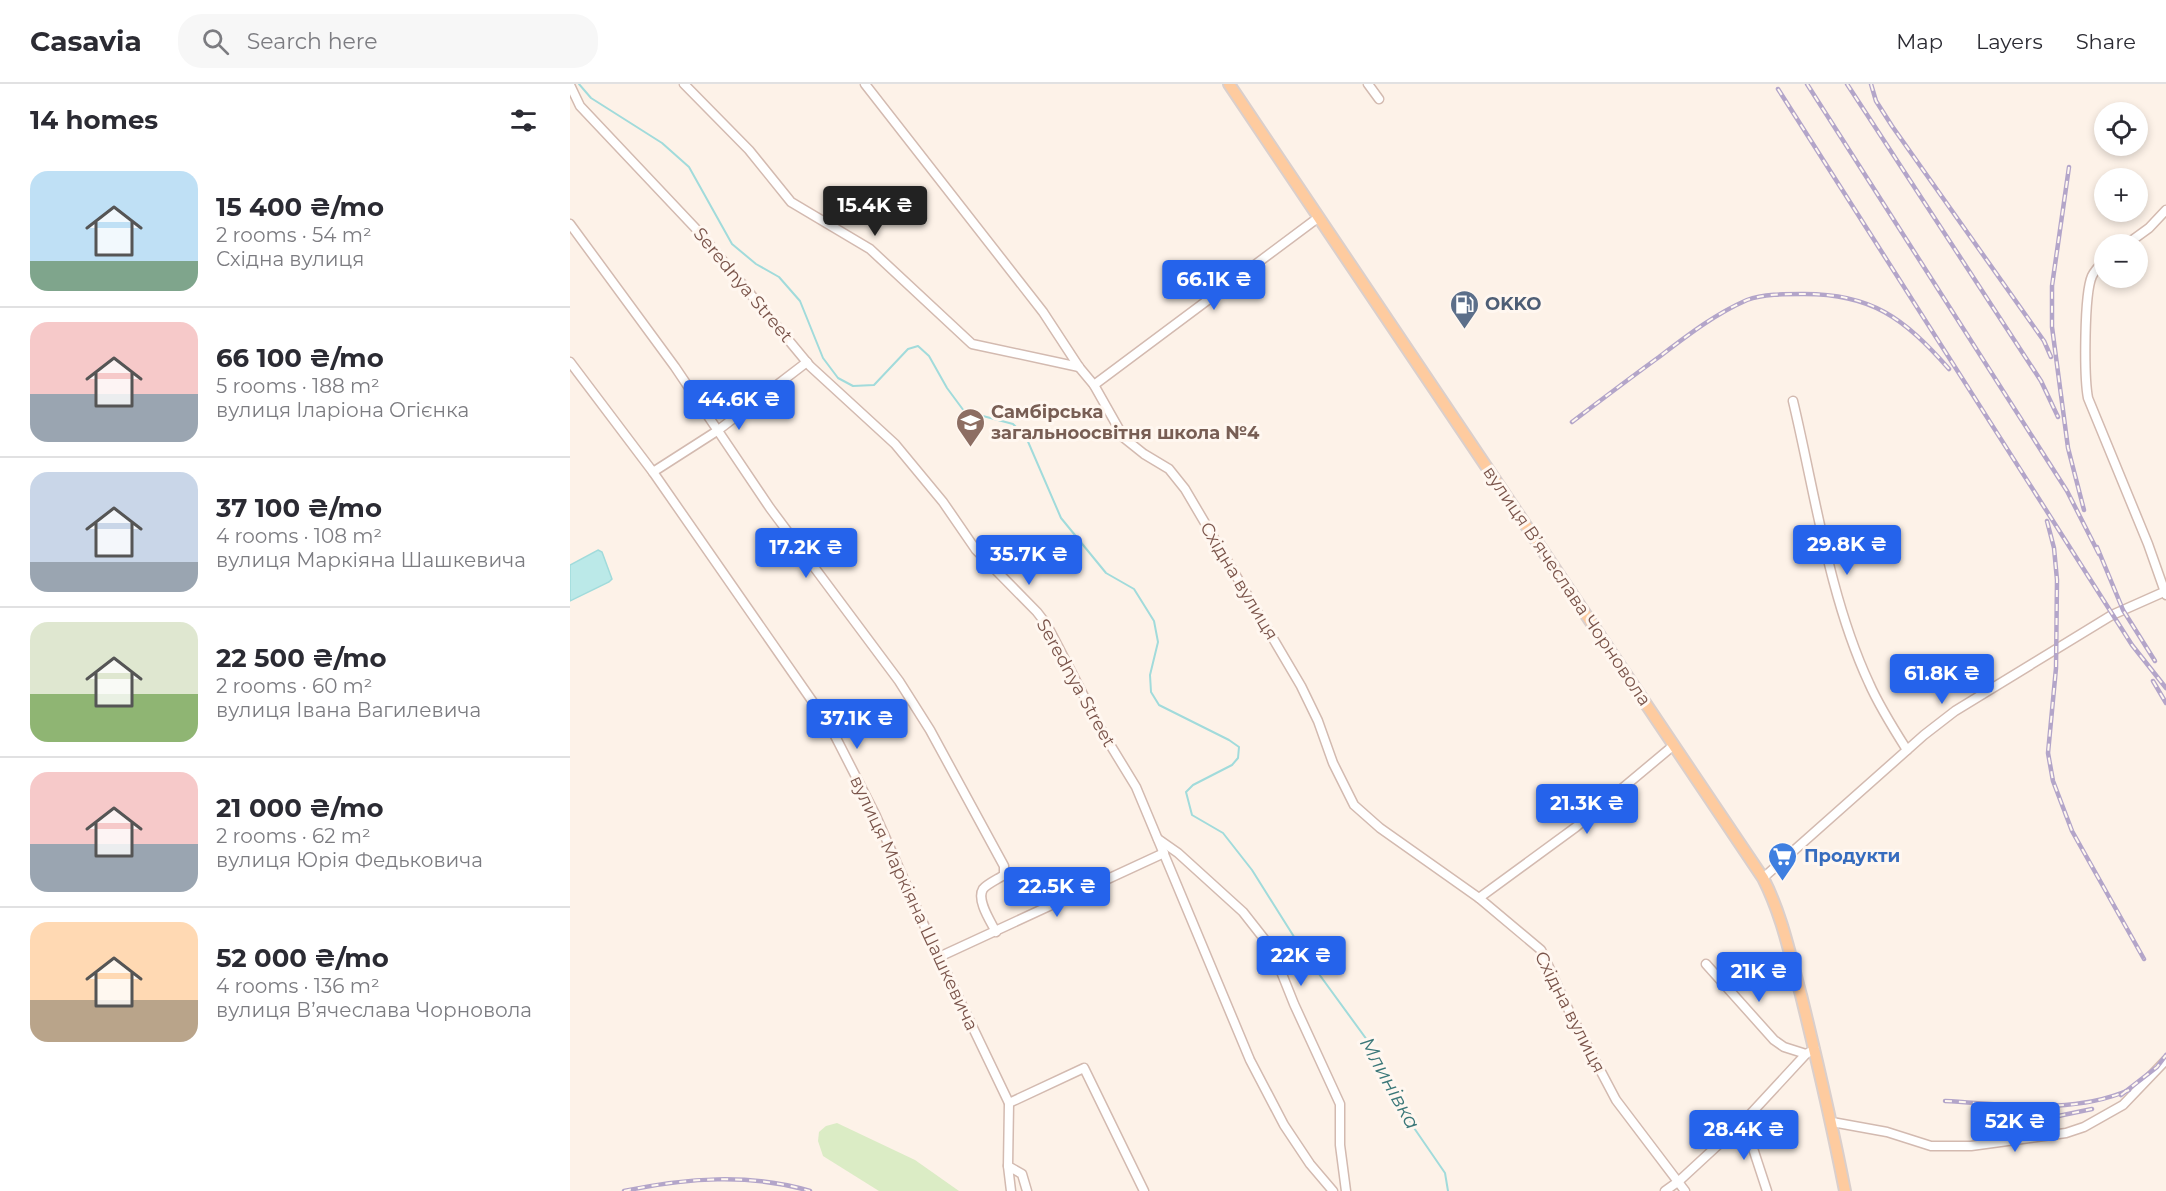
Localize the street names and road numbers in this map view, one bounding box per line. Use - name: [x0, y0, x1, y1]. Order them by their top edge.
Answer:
- street label: Serednya Street: [689, 223, 797, 347]
- street label: вулиця Вʼячеслава Чорновола: [1478, 462, 1656, 710]
- street label: Східна вулиця: [1195, 518, 1283, 644]
- street label: Serednya Street: [1032, 615, 1120, 751]
- street label: вулиця Маркіяна Шашкевича: [845, 772, 983, 1034]
- street label: Східна вулиця: [1530, 947, 1610, 1077]

